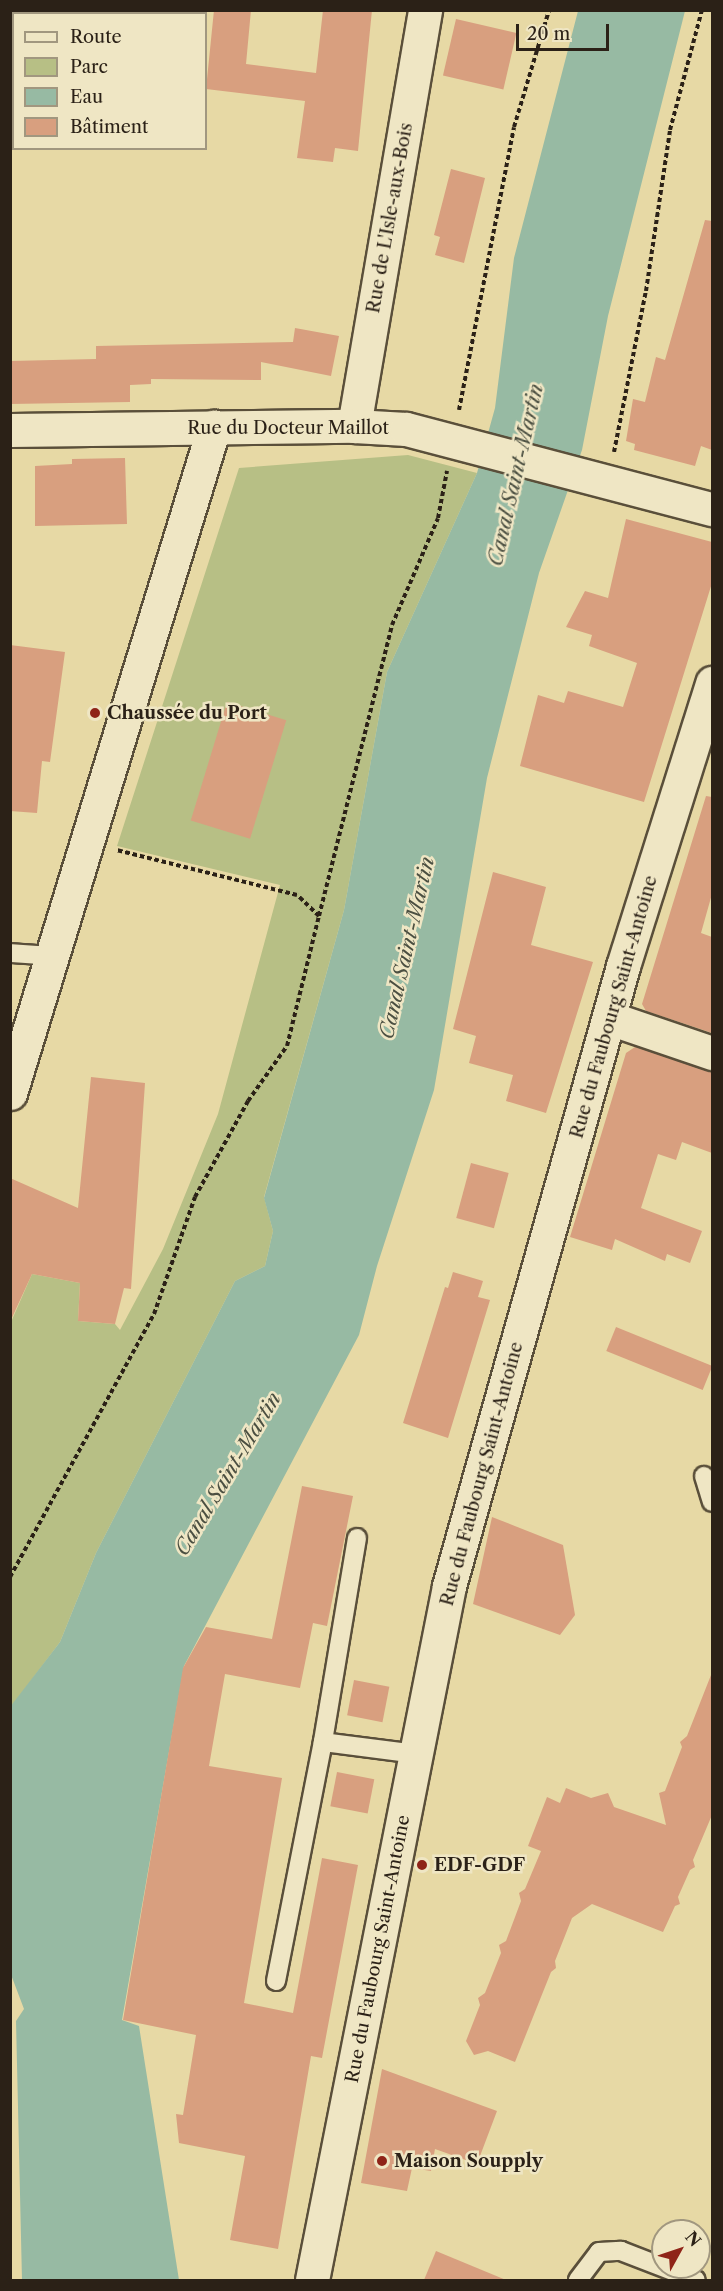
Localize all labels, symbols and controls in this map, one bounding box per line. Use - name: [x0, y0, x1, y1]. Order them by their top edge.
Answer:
- legend: [12, 12, 207, 150]
- scale bar: [519, 12, 612, 50]
- text: 20 m: [527, 23, 570, 45]
- text: Route: [70, 26, 122, 48]
- text: Parc: [70, 56, 108, 78]
- text: Eau: [70, 86, 103, 108]
- text: Bâtiment: [70, 116, 148, 138]
- street label: Rue de L'Isle-aux-Bois: [363, 121, 417, 315]
- water label: Canal Saint-Martin: [483, 382, 549, 568]
- street label: Rue du Docteur Maillot: [187, 417, 389, 439]
- place label: Chaussée du Port: [107, 702, 267, 724]
- marker: Chaussée du Port: [88, 706, 102, 720]
- water label: Canal Saint-Martin: [374, 855, 440, 1041]
- street label: Rue du Faubourg Saint-Antoine: [566, 873, 662, 1141]
- street label: Rue du Faubourg Saint-Antoine: [436, 1340, 528, 1608]
- water label: Canal Saint-Martin: [170, 1388, 286, 1560]
- street label: Rue du Faubourg Saint-Antoine: [341, 1813, 415, 2085]
- place label: EDF-GDF: [434, 1854, 525, 1876]
- marker: EDF-GDF: [415, 1858, 429, 1872]
- place label: Maison Soupply: [394, 2150, 543, 2172]
- marker: Maison Soupply: [375, 2154, 389, 2168]
- north arrow: [651, 2219, 711, 2279]
- text: N: [681, 2227, 705, 2250]

